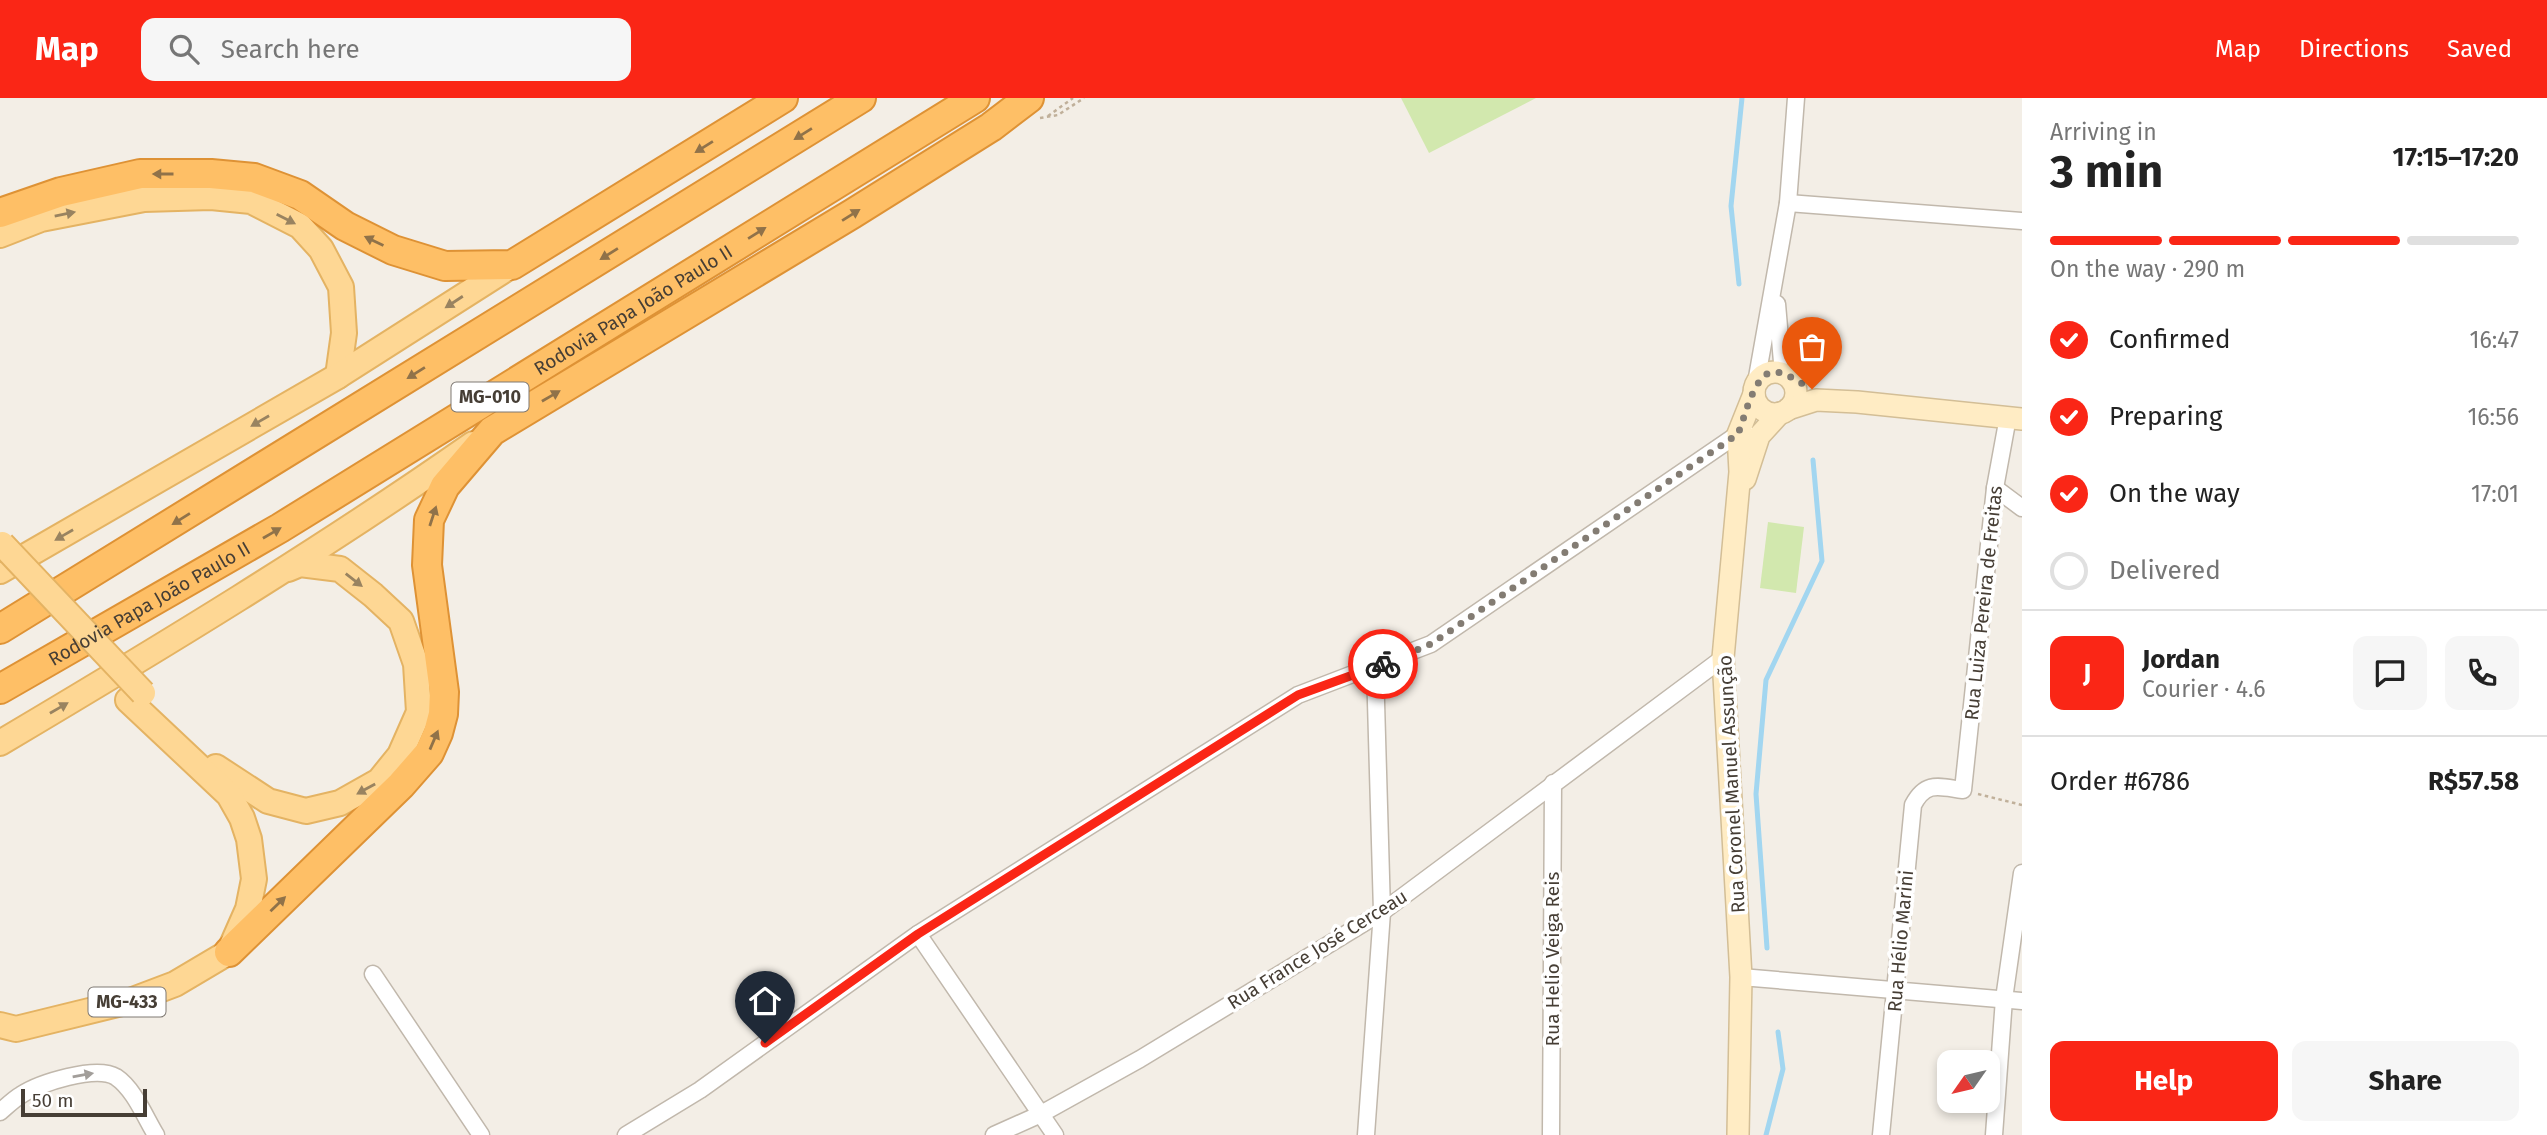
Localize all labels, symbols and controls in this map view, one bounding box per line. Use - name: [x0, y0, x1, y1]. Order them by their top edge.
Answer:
- search box: [141, 18, 631, 81]
- text: Map: [35, 29, 99, 69]
- icon: search: [165, 30, 203, 68]
- text: Search here: [221, 34, 360, 65]
- text: Map: [2215, 35, 2261, 63]
- text: Directions: [2299, 35, 2409, 63]
- text: Saved: [2447, 35, 2512, 63]
- text: Arriving in: [2050, 118, 2157, 146]
- one-way arrow: [793, 127, 812, 140]
- one-way arrow: [695, 140, 714, 153]
- text: 17:15–17:20: [2393, 142, 2519, 173]
- text: 3 min: [2050, 144, 2163, 199]
- one-way arrow: [152, 168, 174, 180]
- one-way arrow: [54, 209, 76, 220]
- one-way arrow: [841, 209, 860, 222]
- one-way arrow: [276, 213, 296, 224]
- one-way arrow: [747, 226, 766, 239]
- one-way arrow: [364, 235, 384, 247]
- street label: Rodovia Papa João Paulo II: [530, 240, 737, 380]
- one-way arrow: [600, 247, 619, 260]
- text: On the way · 290 m: [2050, 255, 2245, 283]
- one-way arrow: [444, 295, 464, 308]
- pin: [1782, 317, 1842, 389]
- icon: check: [2050, 321, 2088, 359]
- text: Confirmed: [2109, 324, 2230, 355]
- text: 16:47: [2469, 326, 2519, 354]
- icon: bag: [1793, 328, 1831, 366]
- one-way arrow: [406, 367, 425, 380]
- road number: MG-010: [452, 382, 528, 412]
- one-way arrow: [542, 390, 561, 402]
- icon: check: [2050, 398, 2088, 436]
- text: Preparing: [2109, 401, 2222, 432]
- text: 16:56: [2467, 403, 2519, 431]
- one-way arrow: [251, 415, 270, 427]
- icon: check: [2050, 475, 2088, 513]
- text: On the way: [2109, 478, 2240, 509]
- text: 17:01: [2471, 480, 2519, 508]
- street label: Rua Luiza Pereira de Freitas: [1960, 484, 2007, 722]
- one-way arrow: [428, 506, 438, 527]
- one-way arrow: [171, 512, 190, 525]
- one-way arrow: [262, 527, 281, 539]
- one-way arrow: [54, 529, 73, 541]
- street label: Rodovia Papa João Paulo II: [44, 537, 254, 671]
- text: Delivered: [2109, 555, 2221, 586]
- one-way arrow: [345, 572, 363, 587]
- courier: [1348, 629, 1418, 699]
- button: chat: [2353, 636, 2427, 710]
- button: phone: [2445, 636, 2519, 710]
- text: Jordan: [2142, 644, 2220, 675]
- icon: bike: [1364, 645, 1402, 683]
- street label: Rua Coronel Manuel Assunção: [1713, 654, 1750, 914]
- text: J: [2083, 658, 2091, 689]
- text: Courier · 4.6: [2142, 675, 2266, 703]
- one-way arrow: [49, 702, 68, 714]
- one-way arrow: [428, 730, 440, 750]
- text: Order #6786: [2050, 766, 2190, 797]
- text: R$57.58: [2428, 766, 2519, 797]
- one-way arrow: [356, 783, 376, 795]
- street label: Rua Hélio Marini: [1883, 869, 1918, 1013]
- street label: Rua Helio Veiga Reis: [1541, 872, 1564, 1046]
- street label: Rua France José Cerceau: [1223, 885, 1411, 1014]
- one-way arrow: [269, 897, 286, 913]
- pin: [735, 971, 795, 1043]
- icon: home: [746, 982, 784, 1020]
- road number: MG-433: [88, 988, 166, 1016]
- button: Help: [2050, 1041, 2278, 1121]
- button: Share: [2292, 1041, 2519, 1121]
- north arrow: [1937, 1050, 2000, 1113]
- map controls: [1937, 1050, 2000, 1113]
- one-way arrow: [72, 1069, 94, 1080]
- scale bar: [21, 1086, 147, 1118]
- text: 50 m: [32, 1089, 73, 1112]

